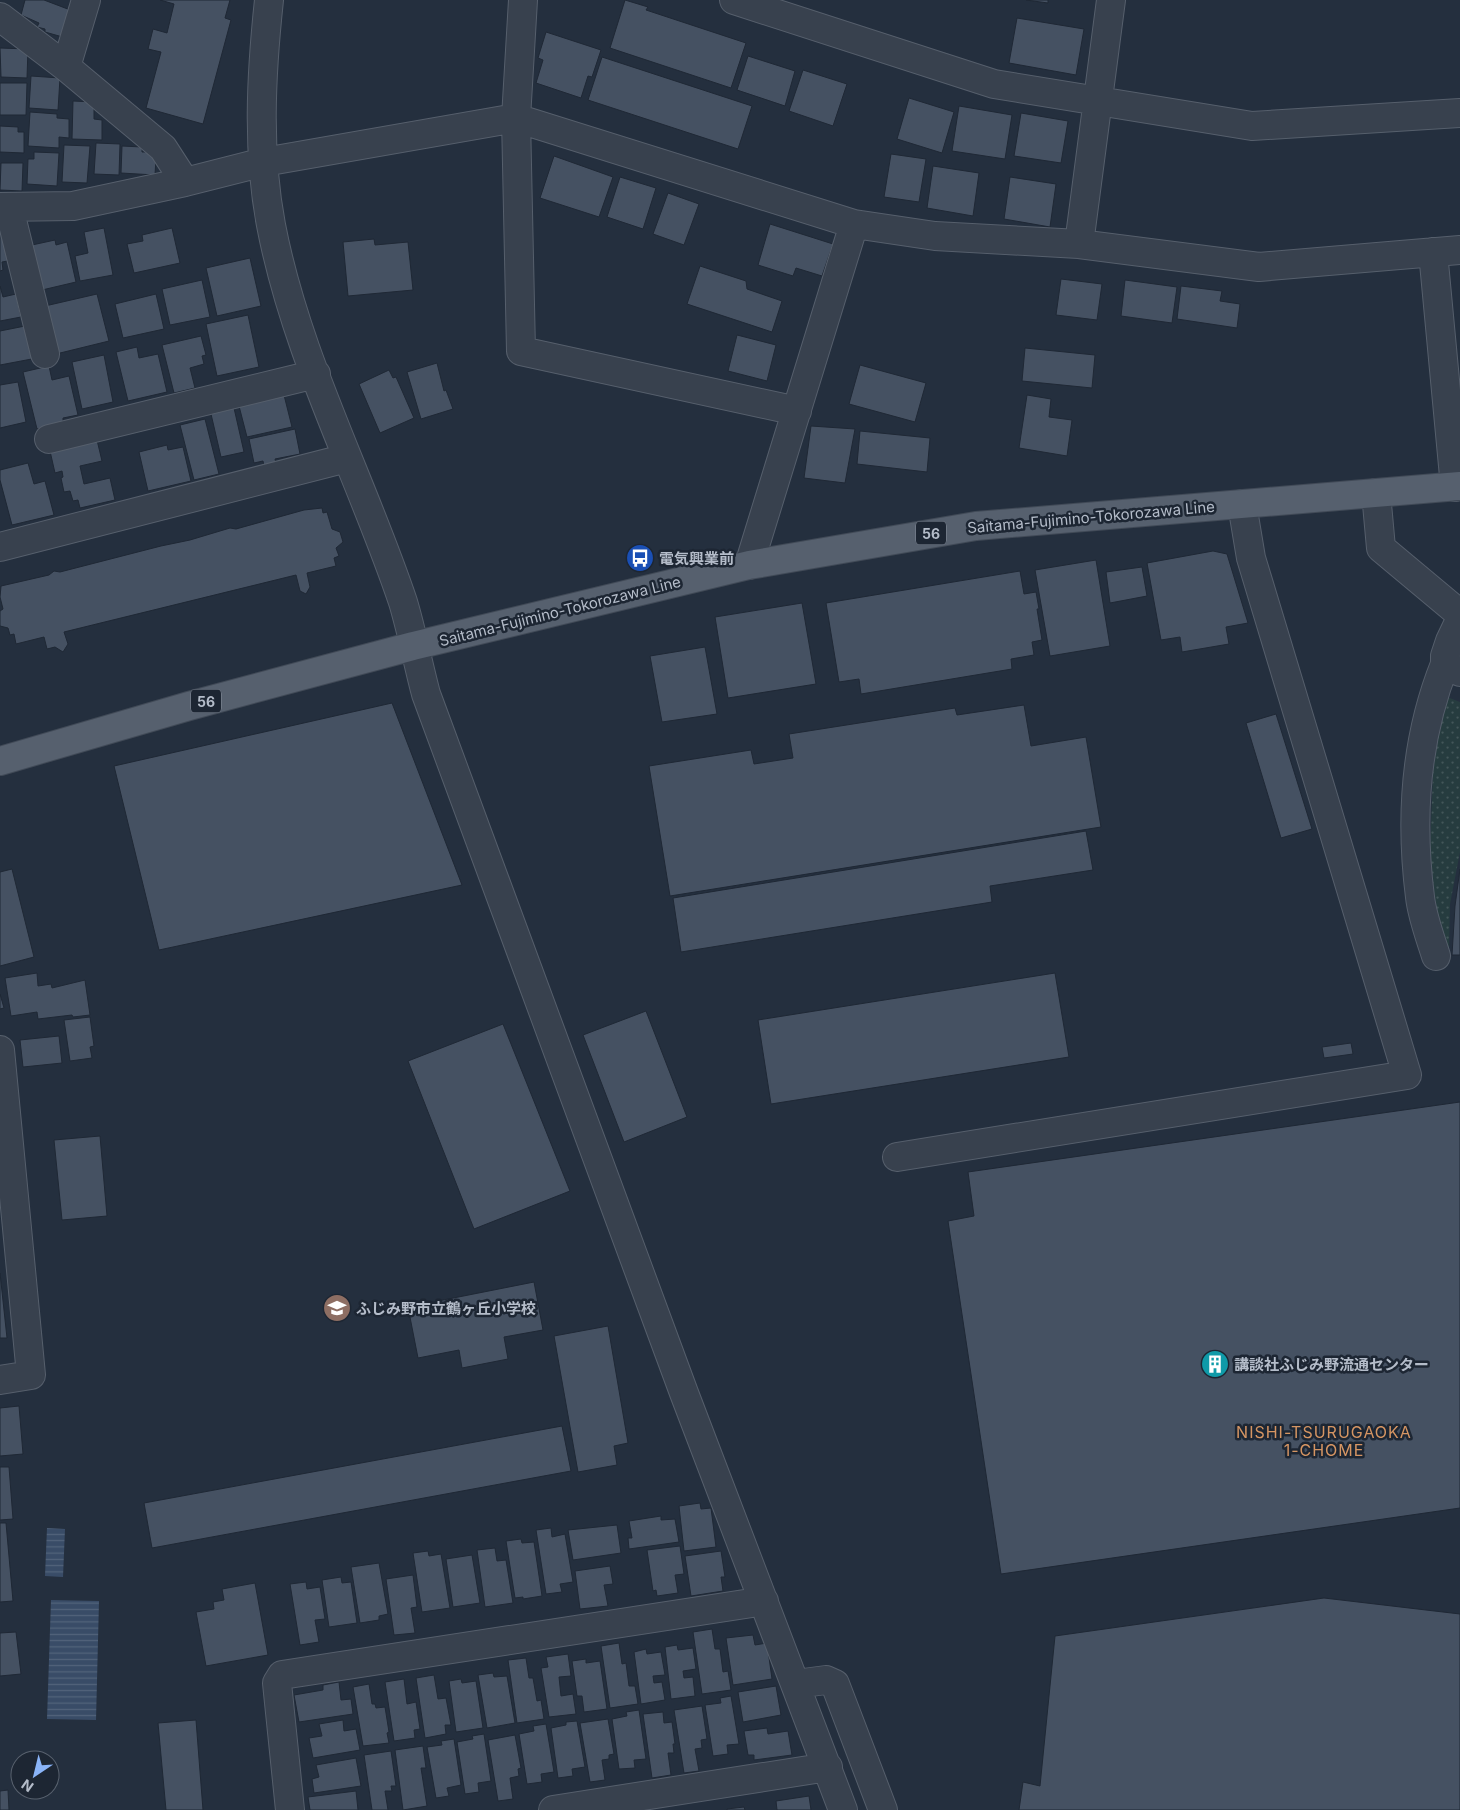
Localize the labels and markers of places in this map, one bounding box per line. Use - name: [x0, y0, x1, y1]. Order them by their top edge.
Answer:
- bus stop icon: 電気興業前: [625, 543, 655, 573]
- place label: 電気興業前: [659, 549, 734, 568]
- school or university icon: ふじみ野市立鶴ヶ丘小学校: [322, 1293, 352, 1323]
- place label: ふじみ野市立鶴ヶ丘小学校: [356, 1299, 536, 1318]
- building icon: 講談社ふじみ野流通センター: [1200, 1349, 1230, 1379]
- place label: 講談社ふじみ野流通センター: [1234, 1355, 1429, 1374]

